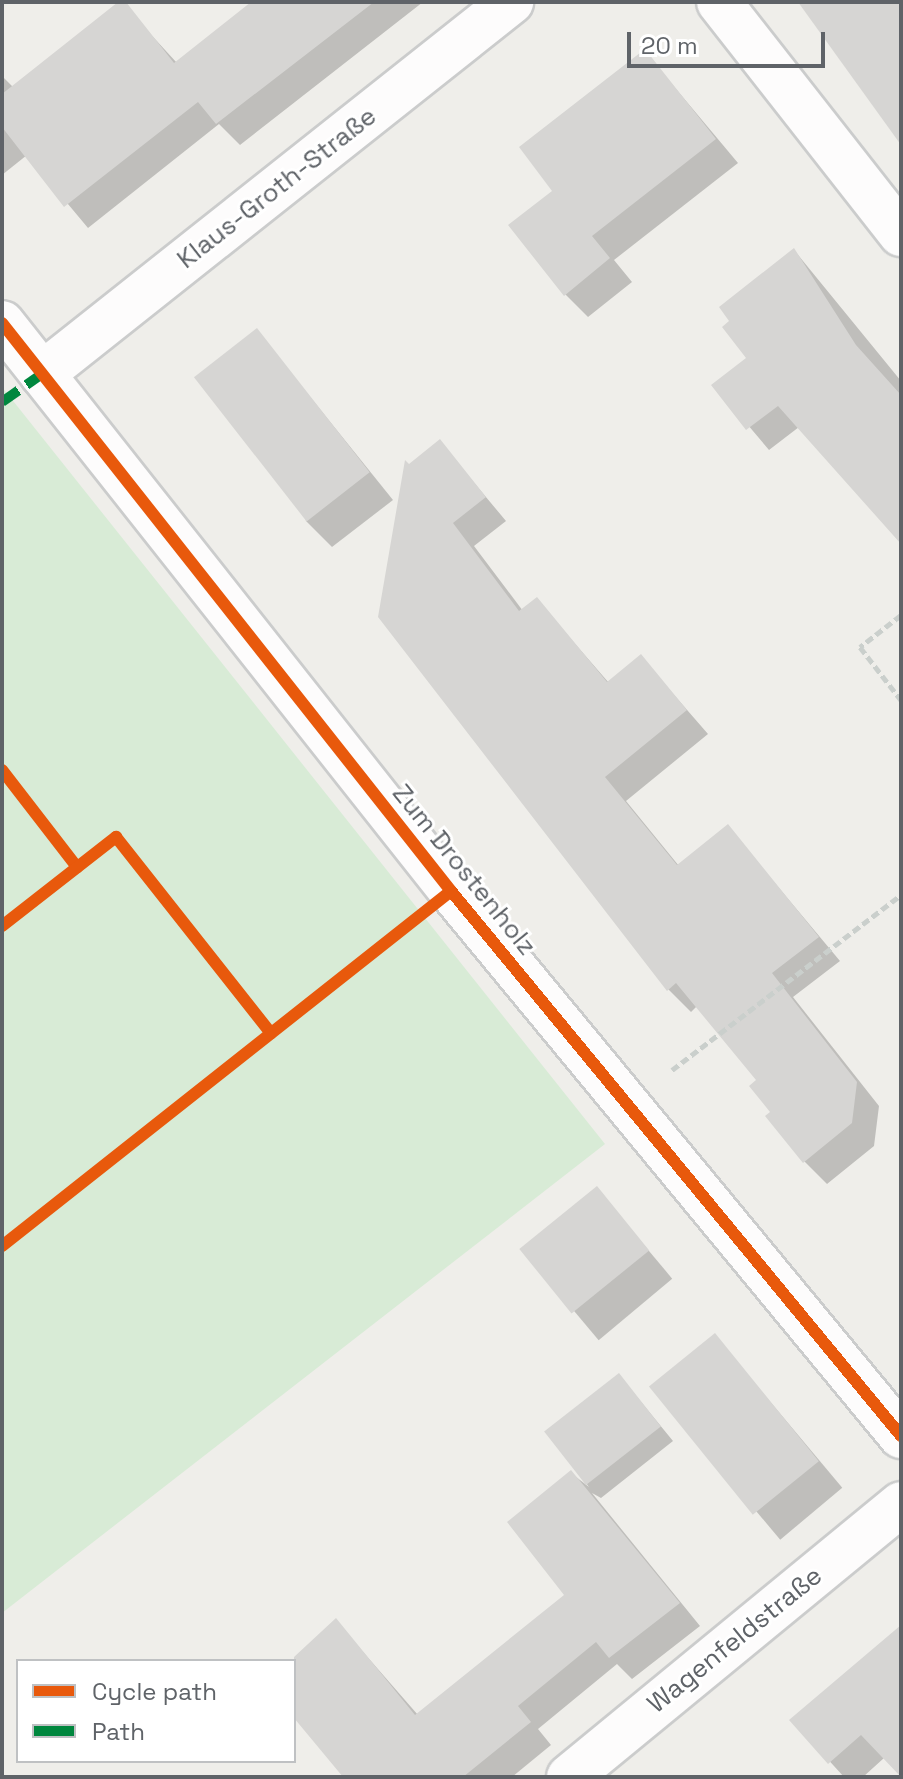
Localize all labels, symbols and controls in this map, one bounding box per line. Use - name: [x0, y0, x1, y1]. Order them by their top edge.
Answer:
- scale bar: [631, 16, 829, 66]
- text: 20 m: [641, 30, 698, 61]
- street label: Klaus-Groth-Straße: [171, 101, 383, 275]
- street label: Zum Drostenholz: [386, 778, 542, 962]
- street label: Wagenfeldstraße: [641, 1560, 829, 1720]
- legend: [16, 1659, 296, 1763]
- text: Cycle path: [92, 1676, 217, 1707]
- text: Path: [92, 1716, 145, 1747]

